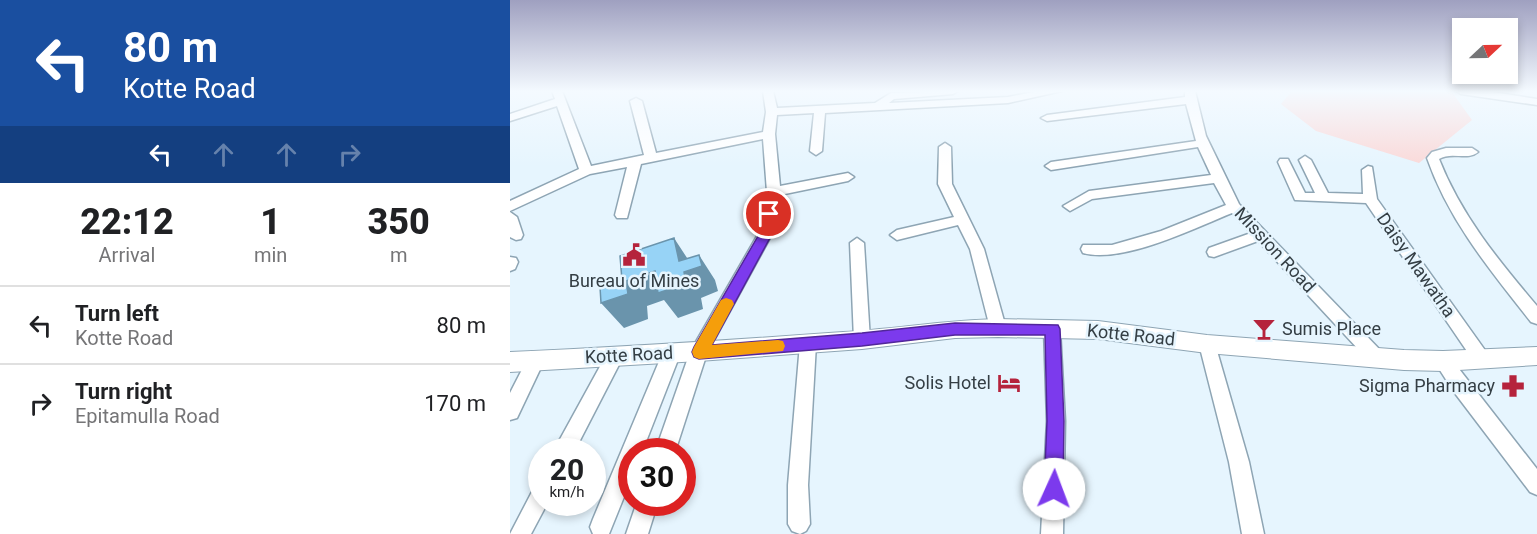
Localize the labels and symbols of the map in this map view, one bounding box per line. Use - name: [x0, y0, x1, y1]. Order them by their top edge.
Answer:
- north arrow: [1452, 18, 1518, 84]
- pin: [743, 188, 794, 239]
- street label: Mission Road: [1231, 203, 1320, 297]
- street label: Daisy Mawatha: [1373, 208, 1460, 321]
- public building icon: Bureau of Mines: [621, 242, 647, 268]
- place label: Bureau of Mines: [569, 270, 699, 291]
- bar icon: Sumis Place: [1251, 316, 1277, 342]
- place label: Sumis Place: [1282, 318, 1381, 339]
- street label: Kotte Road: [1086, 319, 1176, 350]
- street label: Kotte Road: [584, 342, 674, 367]
- hotel icon: Solis Hotel: [996, 370, 1022, 396]
- place label: Solis Hotel: [905, 372, 991, 393]
- pharmacy icon: Sigma Pharmacy: [1500, 373, 1526, 399]
- place label: Sigma Pharmacy: [1359, 375, 1495, 396]
- speed limit sign: 30: [618, 438, 696, 516]
- position arrow: [1022, 457, 1086, 521]

